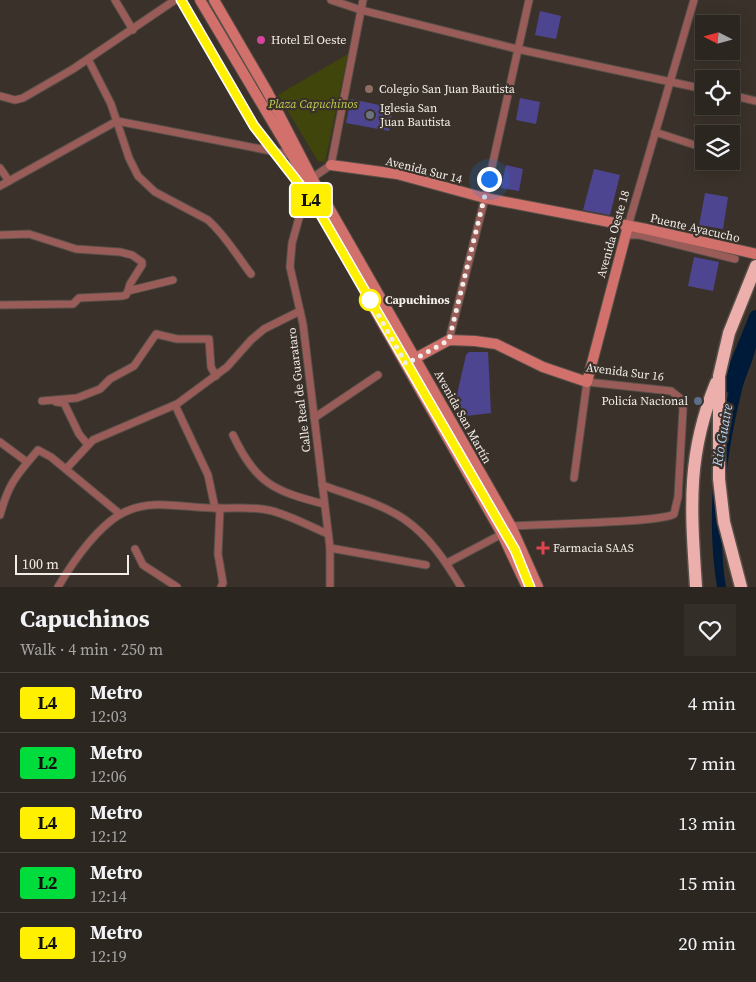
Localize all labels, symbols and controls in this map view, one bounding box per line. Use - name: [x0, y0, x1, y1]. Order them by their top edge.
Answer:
- north arrow: [695, 15, 740, 60]
- map controls: [695, 15, 740, 170]
- place label: Hotel El Oeste: [271, 32, 346, 48]
- marker: Hotel El Oeste: [255, 34, 267, 46]
- button: locate: [695, 70, 740, 115]
- place label: Colegio San Juan Bautista: [379, 81, 516, 97]
- marker: Colegio San Juan Bautista: [363, 83, 375, 95]
- park label: Plaza Capuchinos: [267, 96, 358, 112]
- place label: Iglesia San Juan Bautista: [379, 100, 451, 130]
- marker: Iglesia San Juan Bautista: [364, 109, 376, 121]
- button: layers: [695, 125, 740, 170]
- street label: Avenida Sur 14: [384, 153, 464, 187]
- your location: [477, 167, 502, 192]
- line badge: L4: [288, 184, 334, 216]
- text: L4: [301, 187, 321, 212]
- street label: Avenida Oeste 18: [593, 188, 633, 280]
- street label: Puente Ayacucho: [648, 210, 742, 246]
- marker: Capuchinos: [359, 289, 381, 311]
- place label: Capuchinos: [385, 292, 450, 308]
- street label: Calle Real de Guarataro: [283, 326, 315, 453]
- street label: Avenida Sur 16: [585, 359, 665, 385]
- street label: Avenida San Martín: [431, 367, 495, 467]
- place label: Policía Nacional: [601, 393, 688, 409]
- marker: Policía Nacional: [692, 395, 704, 407]
- water label: Río Guaire: [707, 402, 737, 469]
- place label: Farmacia SAAS: [553, 540, 634, 556]
- marker: Farmacia SAAS: [537, 542, 549, 554]
- scale bar: [15, 552, 129, 575]
- text: 100 m: [22, 554, 59, 574]
- text: Capuchinos: [20, 602, 150, 635]
- button: heart: [684, 604, 736, 656]
- text: Walk · 4 min · 250 m: [20, 638, 163, 660]
- text: Metro: [90, 679, 142, 705]
- text: L4: [37, 690, 58, 715]
- text: 4 min: [688, 690, 736, 716]
- text: 12:03: [90, 705, 127, 727]
- text: Metro: [90, 739, 142, 765]
- text: L2: [37, 750, 58, 775]
- text: 7 min: [688, 750, 736, 776]
- text: 12:06: [90, 765, 127, 787]
- text: Metro: [90, 799, 142, 825]
- text: L4: [37, 810, 58, 835]
- text: 13 min: [678, 810, 736, 836]
- text: 12:12: [90, 825, 127, 847]
- text: Metro: [90, 859, 142, 885]
- text: L2: [37, 870, 58, 895]
- text: 15 min: [678, 870, 736, 896]
- text: 12:14: [90, 885, 127, 907]
- text: Metro: [90, 919, 142, 945]
- text: L4: [37, 930, 58, 955]
- text: 20 min: [678, 930, 736, 956]
- text: 12:19: [90, 945, 127, 967]

